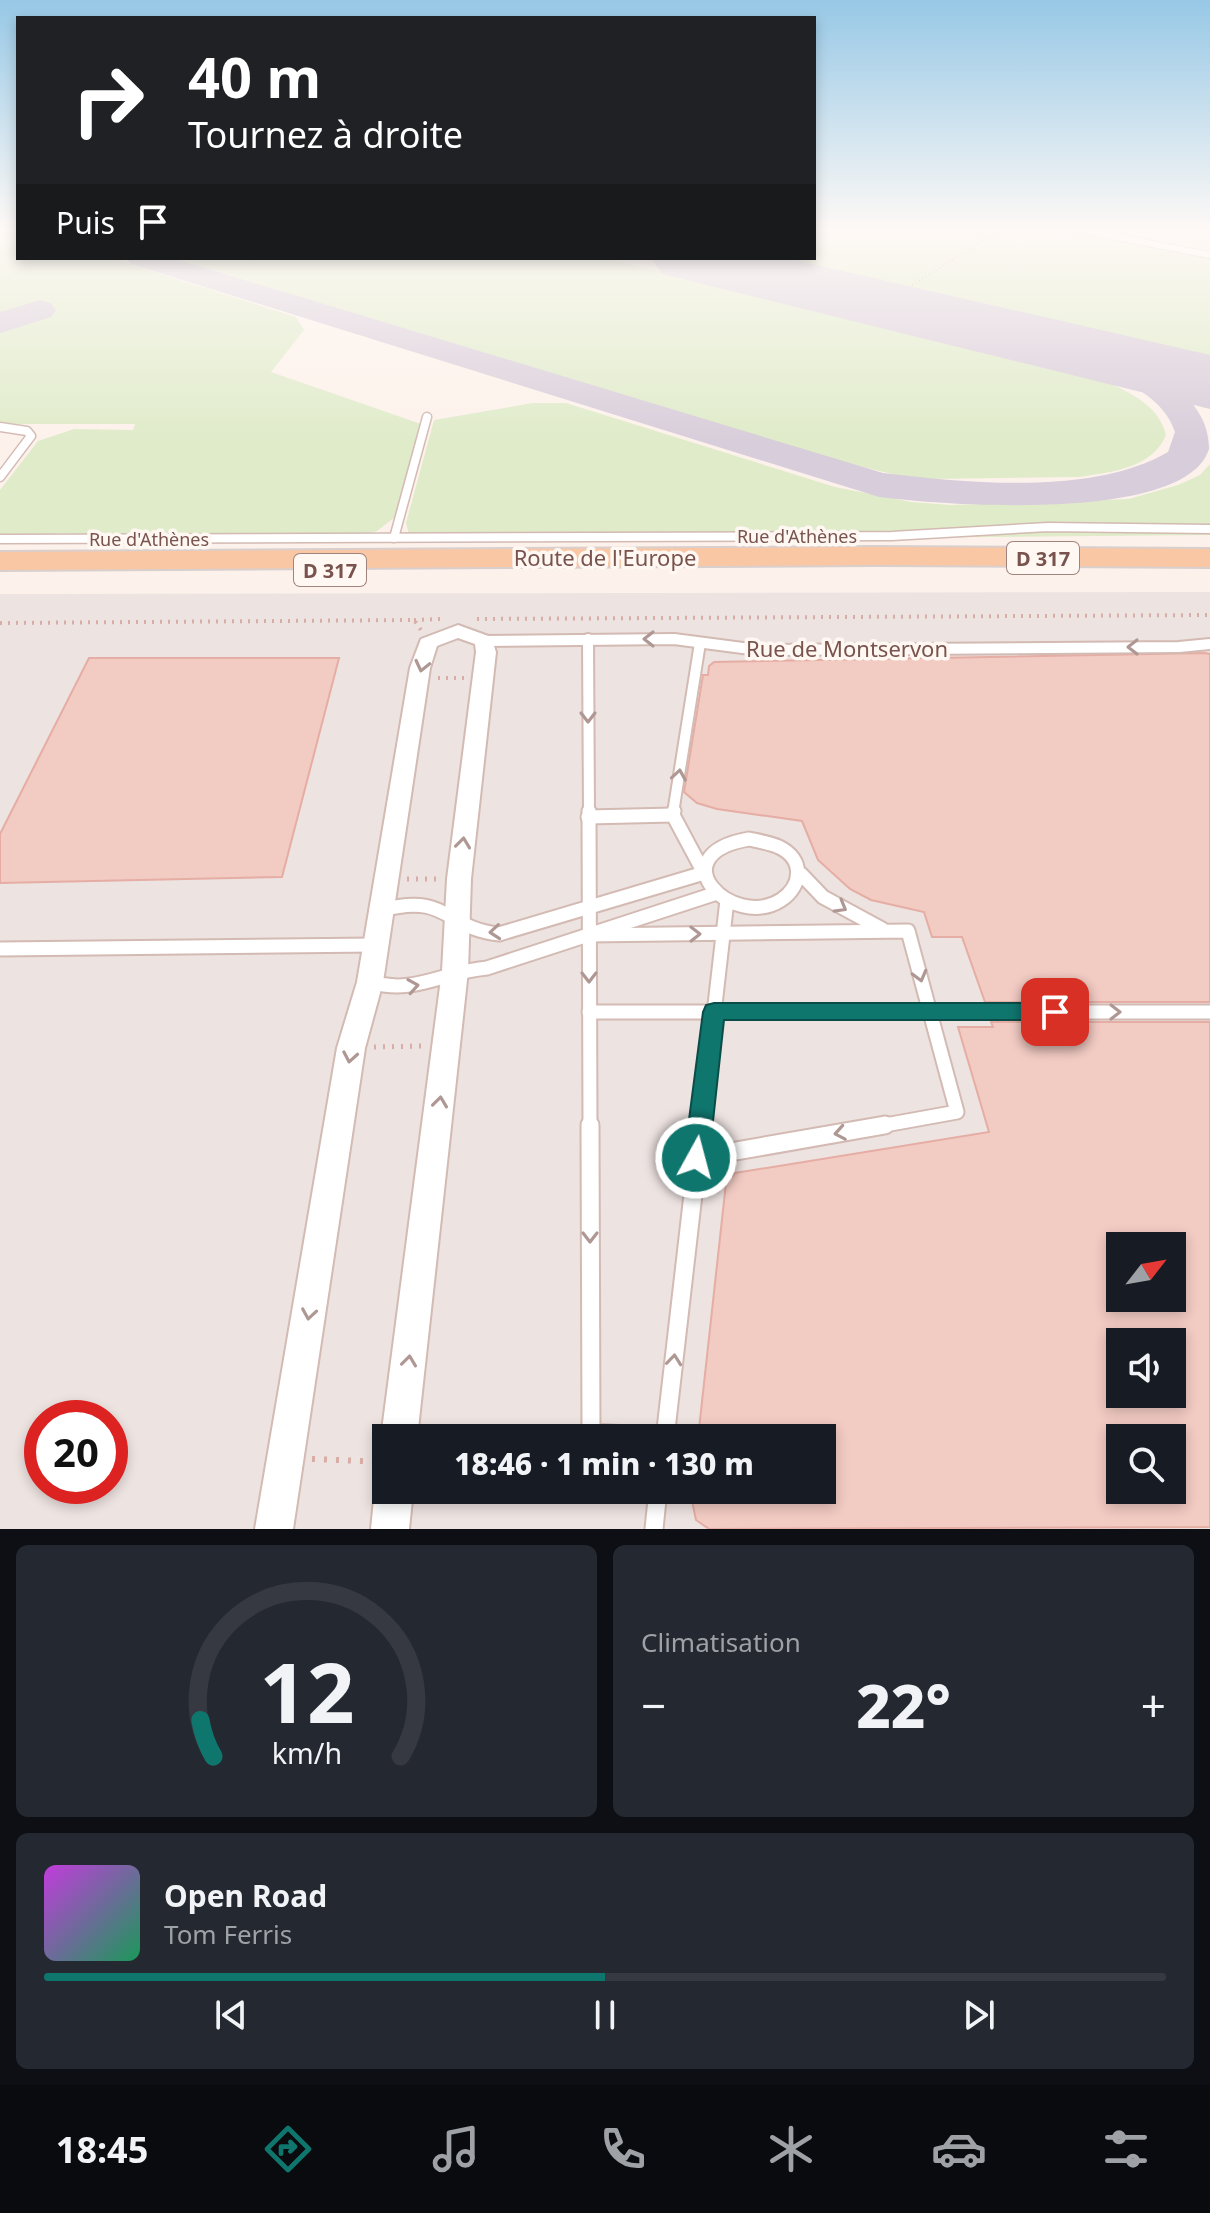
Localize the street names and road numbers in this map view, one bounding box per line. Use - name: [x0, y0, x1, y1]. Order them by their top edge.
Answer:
- street label: Rue d'Athènes: [737, 524, 857, 548]
- street label: Rue d'Athènes: [89, 527, 209, 551]
- street label: Route de l'Europe: [514, 542, 696, 572]
- road number: D 317: [1007, 542, 1079, 574]
- road number: D 317: [294, 554, 366, 586]
- street label: Rue de Montservon: [746, 633, 948, 663]

